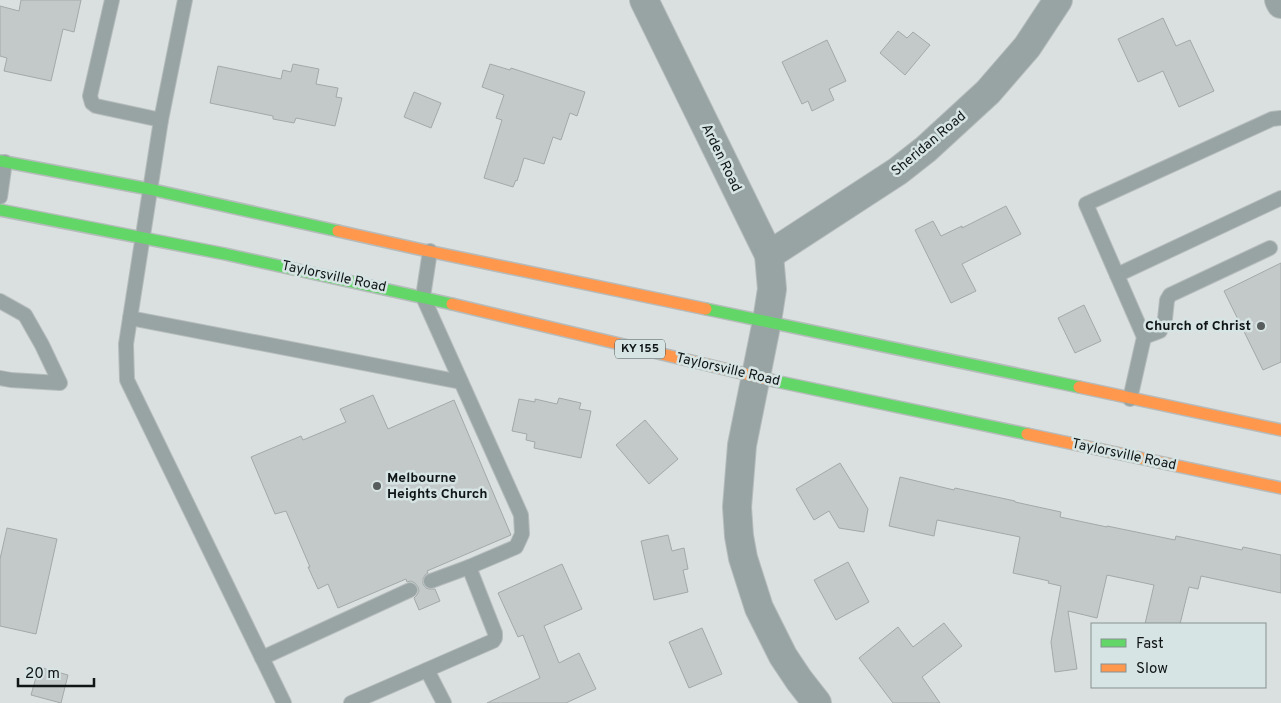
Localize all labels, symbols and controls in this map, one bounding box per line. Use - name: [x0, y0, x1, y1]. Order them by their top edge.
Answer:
- street label: Sheridan Road: [888, 108, 970, 180]
- street label: Arden Road: [697, 121, 745, 195]
- street label: Taylorsville Road: [280, 258, 388, 296]
- place label: Church of Christ: [1145, 318, 1251, 335]
- marker: Church of Christ: [1255, 320, 1267, 332]
- road number: KY 155: [615, 339, 665, 358]
- street label: Taylorsville Road: [674, 350, 782, 390]
- street label: Taylorsville Road: [1070, 436, 1178, 474]
- place label: Melbourne Heights Church: [387, 470, 488, 503]
- marker: Melbourne Heights Church: [371, 480, 383, 492]
- legend: [1091, 623, 1266, 688]
- text: Fast: [1136, 635, 1164, 654]
- scale bar: [18, 656, 94, 688]
- text: Slow: [1136, 660, 1168, 679]
- text: 20 m: [25, 665, 60, 684]

